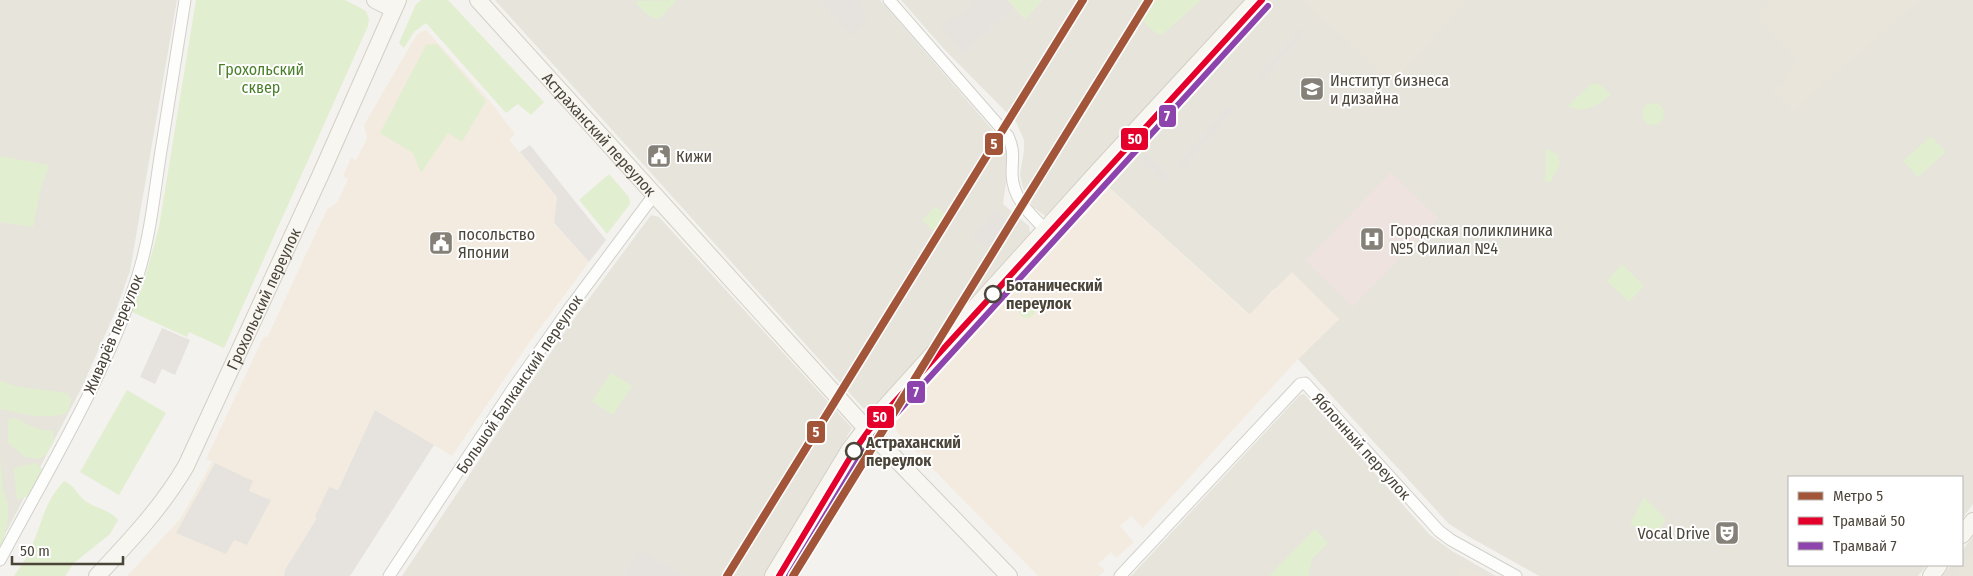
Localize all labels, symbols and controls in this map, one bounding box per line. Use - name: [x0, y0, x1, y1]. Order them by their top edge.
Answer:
- park label: Грохольский сквер: [218, 60, 304, 97]
- street label: Астраханский переулок: [538, 69, 660, 201]
- place label: Институт бизнеса и дизайна: [1330, 71, 1449, 108]
- school or university icon: Институт бизнеса и дизайна: [1299, 76, 1325, 102]
- line badge: 7: [1158, 104, 1177, 128]
- text: 7: [1164, 108, 1170, 125]
- line badge: 50: [1120, 127, 1149, 151]
- text: 50: [1128, 131, 1143, 148]
- line badge: 5: [984, 132, 1004, 156]
- text: 5: [991, 136, 998, 153]
- public building icon: Кижи: [646, 143, 672, 169]
- place label: Кижи: [676, 147, 712, 166]
- place label: Городская поликлиника №5 Филиал №4: [1390, 221, 1553, 258]
- street label: Грохольский переулок: [223, 225, 305, 373]
- place label: посольство Японии: [458, 225, 535, 262]
- hospital icon: Городская поликлиника №5 Филиал №4: [1359, 226, 1385, 252]
- public building icon: посольство Японии: [428, 230, 454, 256]
- street label: Живарёв переулок: [80, 271, 147, 397]
- place label: Ботанический переулок: [1006, 276, 1102, 313]
- marker: Ботанический переулок: [984, 285, 1002, 303]
- street label: Большой Балканский переулок: [452, 291, 587, 477]
- line badge: 7: [906, 380, 926, 404]
- text: 7: [913, 384, 919, 401]
- street label: Яблонный переулок: [1309, 389, 1415, 504]
- line badge: 50: [866, 405, 895, 429]
- text: 50: [873, 409, 888, 426]
- line badge: 5: [806, 420, 826, 444]
- text: 5: [813, 424, 820, 441]
- place label: Астраханский переулок: [865, 433, 961, 470]
- marker: Астраханский переулок: [845, 442, 863, 460]
- legend: [1788, 476, 1963, 566]
- text: Метро 5: [1833, 487, 1883, 505]
- text: Трамвай 50: [1833, 512, 1905, 530]
- theatre icon: Vocal Drive: [1714, 520, 1740, 546]
- place label: Vocal Drive: [1638, 524, 1710, 543]
- scale bar: [12, 534, 124, 566]
- text: Трамвай 7: [1833, 537, 1897, 555]
- text: 50 m: [20, 542, 50, 560]

